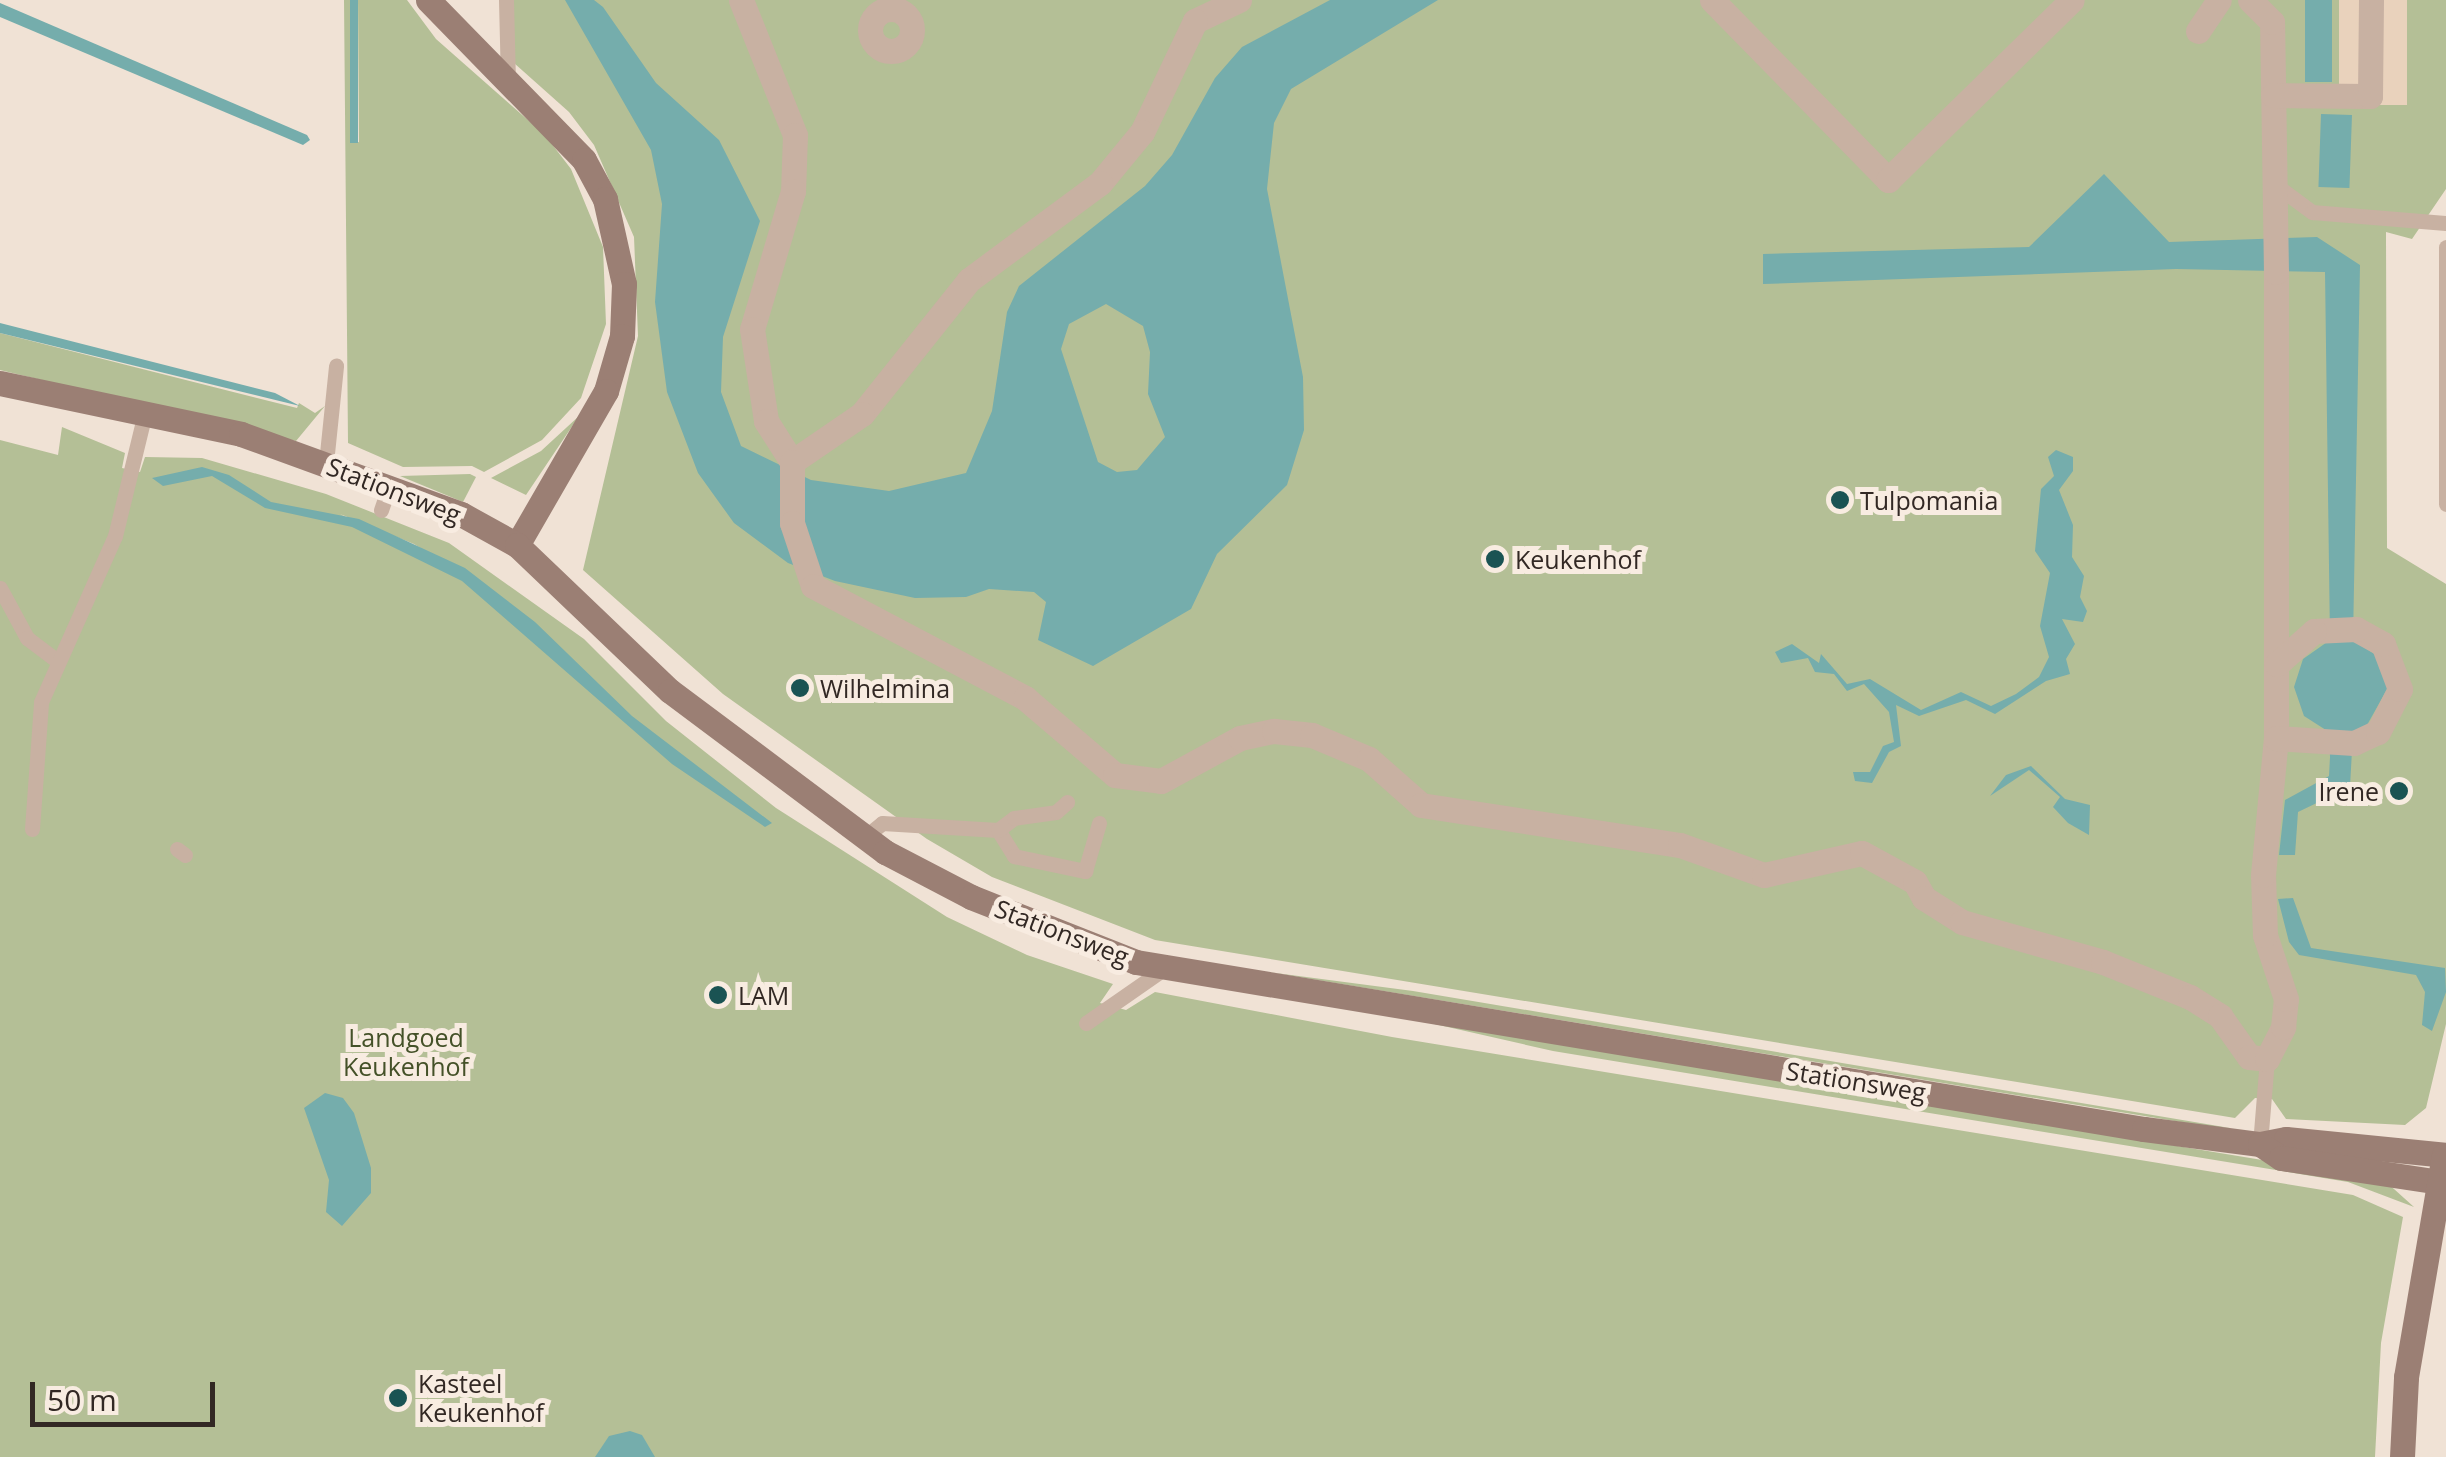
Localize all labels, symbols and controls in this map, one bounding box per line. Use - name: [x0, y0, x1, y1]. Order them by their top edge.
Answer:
- street label: Stationsweg: [323, 451, 465, 529]
- place label: Tulpomania: [1860, 485, 1998, 515]
- marker: Tulpomania: [1829, 489, 1851, 511]
- place label: Keukenhof: [1515, 544, 1641, 574]
- marker: Keukenhof: [1484, 548, 1506, 570]
- place label: Wilhelmina: [820, 673, 950, 703]
- marker: Wilhelmina: [789, 677, 811, 699]
- place label: Irene: [2318, 776, 2379, 806]
- marker: Irene: [2388, 780, 2410, 802]
- street label: Stationsweg: [991, 893, 1133, 971]
- place label: LAM: [738, 980, 789, 1010]
- marker: LAM: [707, 984, 729, 1006]
- park label: Landgoed Keukenhof: [343, 1023, 469, 1082]
- street label: Stationsweg: [1784, 1055, 1928, 1107]
- scale bar: [35, 1362, 220, 1424]
- place label: Kasteel Keukenhof: [418, 1369, 544, 1428]
- text: 50 m: [47, 1379, 117, 1420]
- marker: Kasteel Keukenhof: [387, 1387, 409, 1409]

